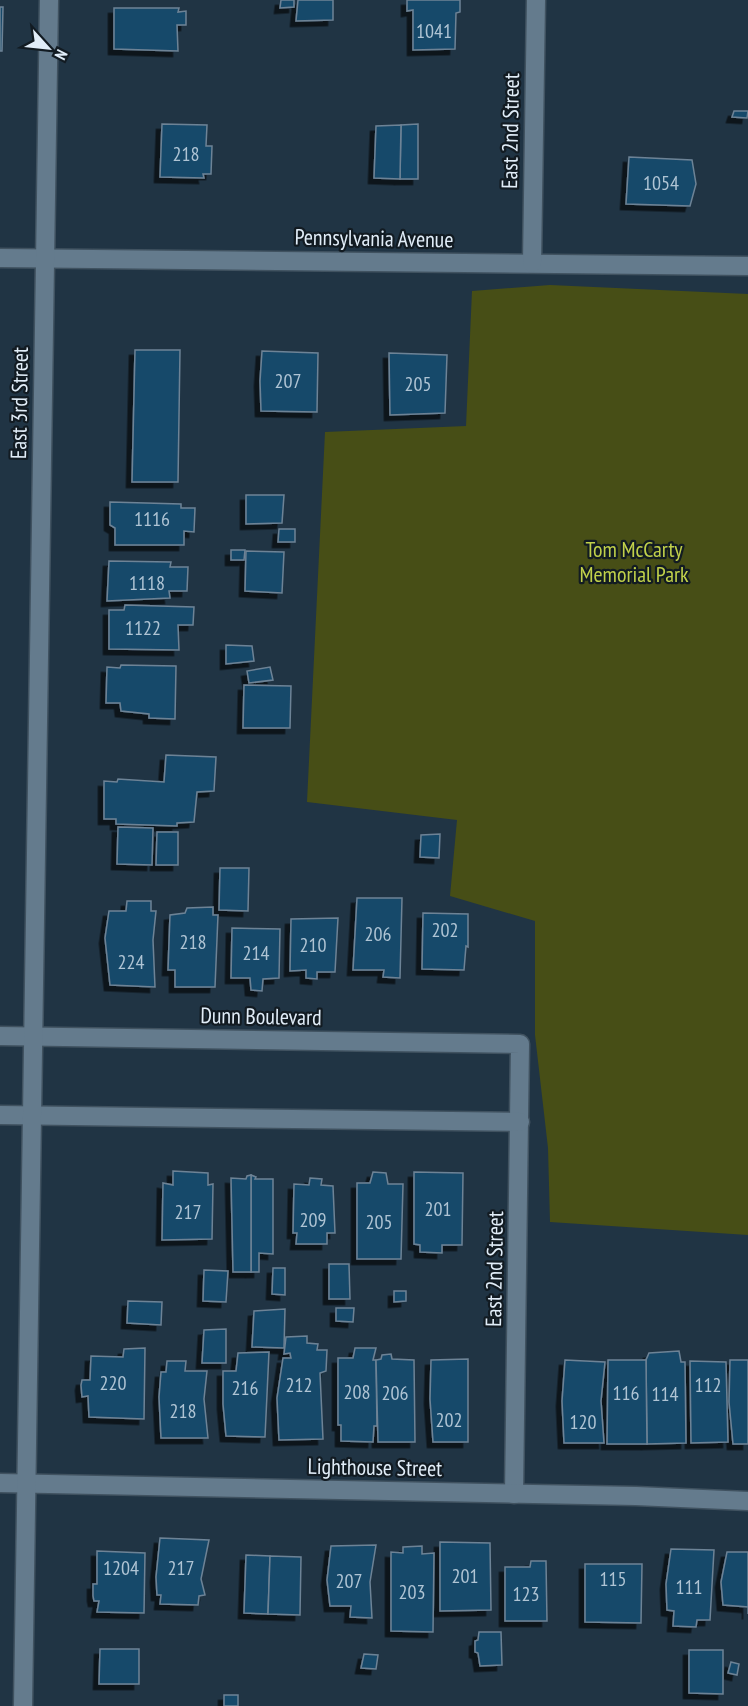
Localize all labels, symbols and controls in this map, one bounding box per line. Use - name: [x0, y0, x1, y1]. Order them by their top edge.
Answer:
- north arrow: [18, 18, 78, 78]
- house number: 1041: [416, 18, 452, 44]
- text: N: [50, 46, 72, 63]
- street label: East 2nd Street: [495, 73, 525, 189]
- house number: 218: [173, 141, 200, 167]
- house number: 1054: [643, 170, 679, 196]
- street label: Pennsylvania Avenue: [294, 223, 454, 253]
- street label: East 3rd Street: [4, 347, 34, 459]
- house number: 207: [275, 368, 302, 394]
- house number: 205: [405, 371, 432, 397]
- house number: 1116: [134, 506, 170, 532]
- park label: Tom McCarty Memorial Park: [579, 535, 689, 588]
- house number: 1118: [129, 570, 165, 596]
- house number: 1122: [125, 615, 161, 641]
- house number: 202: [432, 917, 459, 943]
- house number: 206: [365, 921, 392, 947]
- house number: 218: [180, 929, 207, 955]
- house number: 210: [300, 932, 327, 958]
- house number: 214: [243, 940, 270, 966]
- house number: 224: [118, 949, 145, 975]
- street label: Dunn Boulevard: [200, 1001, 322, 1031]
- house number: 201: [425, 1196, 452, 1222]
- house number: 217: [175, 1199, 202, 1225]
- house number: 209: [300, 1207, 327, 1233]
- house number: 205: [366, 1209, 393, 1235]
- street label: East 2nd Street: [479, 1211, 509, 1327]
- house number: 220: [100, 1370, 127, 1396]
- house number: 212: [286, 1372, 313, 1398]
- house number: 112: [695, 1372, 722, 1398]
- house number: 216: [232, 1375, 259, 1401]
- house number: 208: [344, 1379, 371, 1405]
- house number: 206: [382, 1380, 409, 1406]
- house number: 116: [613, 1380, 640, 1406]
- house number: 114: [652, 1381, 679, 1407]
- house number: 218: [170, 1398, 197, 1424]
- house number: 202: [436, 1407, 463, 1433]
- house number: 120: [570, 1409, 597, 1435]
- street label: Lighthouse Street: [307, 1452, 443, 1482]
- house number: 1204: [103, 1555, 139, 1581]
- house number: 217: [168, 1555, 195, 1581]
- house number: 201: [452, 1563, 479, 1589]
- house number: 115: [600, 1566, 627, 1592]
- house number: 207: [336, 1568, 363, 1594]
- house number: 111: [676, 1574, 703, 1600]
- house number: 203: [399, 1579, 426, 1605]
- house number: 123: [513, 1581, 540, 1607]

